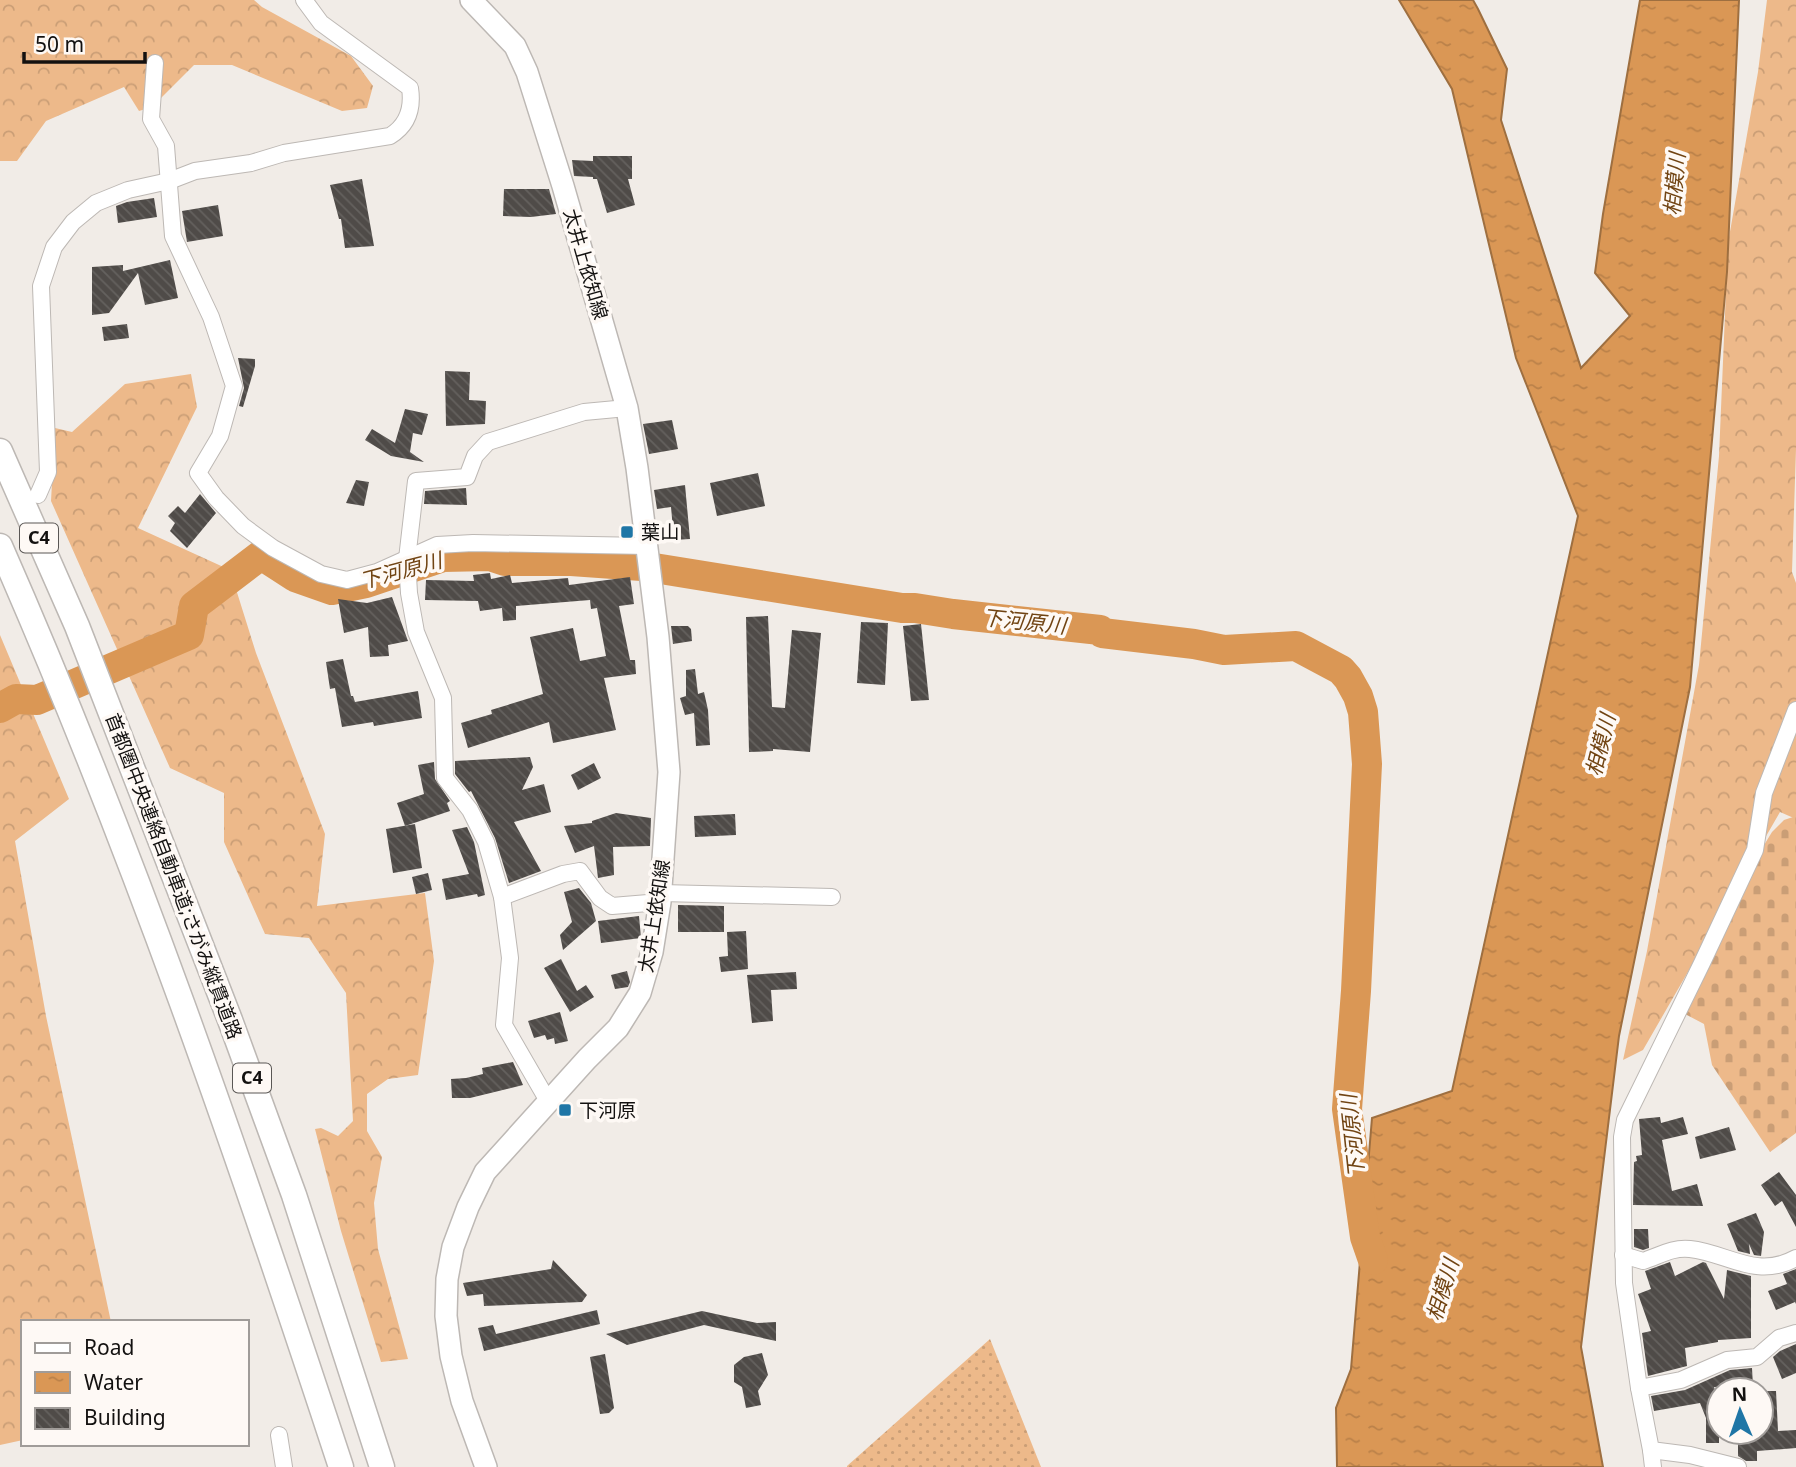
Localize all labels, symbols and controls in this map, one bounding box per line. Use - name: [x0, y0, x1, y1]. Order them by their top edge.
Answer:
- scale bar: [24, 21, 145, 65]
- text: 50 m: [35, 30, 84, 58]
- water label: 相模川: [1657, 149, 1691, 217]
- street label: 太井上依知線: [558, 206, 614, 322]
- place label: 葉山: [641, 519, 679, 545]
- road number: C4: [20, 524, 58, 552]
- marker: 葉山: [619, 524, 635, 540]
- water label: 下河原川: [357, 545, 447, 594]
- water label: 下河原川: [981, 603, 1069, 640]
- street label: 首都圏中央連絡自動車道;さがみ縦貫道路: [100, 709, 248, 1043]
- water label: 相模川: [1579, 709, 1622, 779]
- street label: 太井上依知線: [632, 858, 676, 974]
- road number: C4: [233, 1064, 271, 1092]
- water label: 下河原川: [1333, 1091, 1370, 1179]
- place label: 下河原: [579, 1097, 636, 1123]
- marker: 下河原: [557, 1102, 573, 1118]
- water label: 相模川: [1419, 1254, 1465, 1324]
- legend: [21, 1320, 248, 1446]
- text: Road: [84, 1333, 134, 1361]
- text: Water: [84, 1368, 143, 1396]
- north arrow: [1705, 1376, 1775, 1446]
- text: N: [1731, 1381, 1748, 1407]
- text: Building: [84, 1403, 166, 1431]

